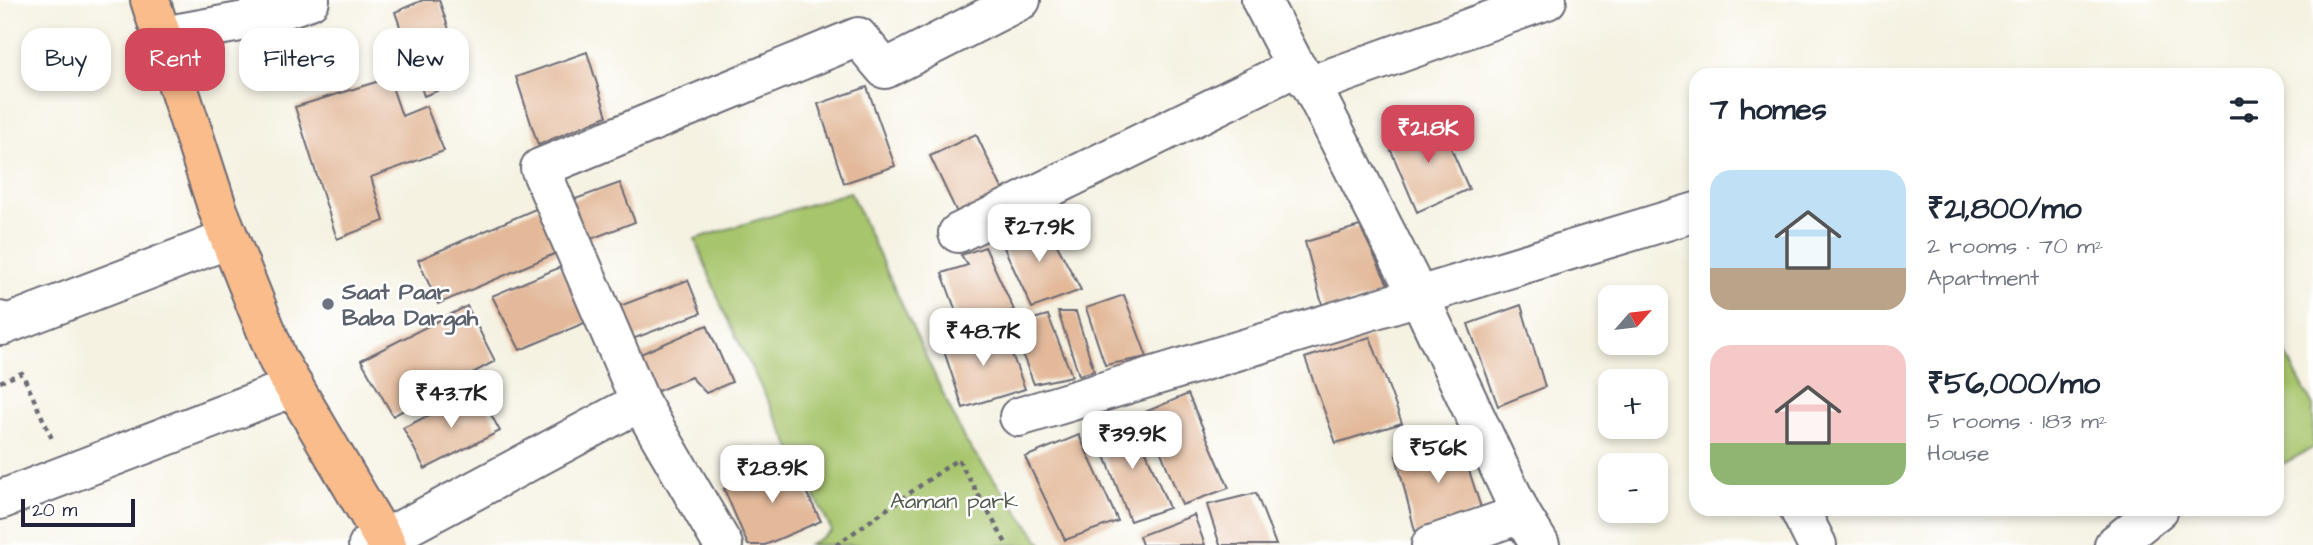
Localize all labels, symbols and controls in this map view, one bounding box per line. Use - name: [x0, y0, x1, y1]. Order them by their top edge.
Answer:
- chip: Buy: [21, 28, 111, 91]
- chip: Rent: [125, 28, 225, 91]
- chip: Filters: [239, 28, 359, 91]
- chip: New: [373, 28, 469, 91]
- text: 7 homes: [1710, 89, 1827, 131]
- icon: filters: [2225, 91, 2263, 129]
- pin: ₹21.8K: [1371, 106, 1485, 165]
- text: ₹21.8K: [1397, 112, 1459, 144]
- text: ₹21,800/mo: [1927, 188, 2082, 230]
- icon: home: [1766, 198, 1850, 282]
- pin: ₹27.9K: [982, 204, 1096, 264]
- text: ₹27.9K: [1004, 211, 1074, 243]
- text: 2 rooms · 70 m²: [1927, 230, 2103, 262]
- text: Apartment: [1927, 262, 2039, 294]
- place label: Saat Paar Baba Dargah: [341, 276, 479, 335]
- north arrow: [1598, 285, 1668, 355]
- map controls: [1598, 285, 1668, 523]
- marker: Saat Paar Baba Dargah: [320, 296, 336, 312]
- pin: ₹48.7K: [926, 308, 1040, 368]
- text: ₹48.7K: [945, 315, 1021, 347]
- text: ₹56,000/mo: [1927, 363, 2100, 405]
- button: +: [1598, 369, 1668, 439]
- pin: ₹43.7K: [394, 370, 508, 430]
- icon: home: [1766, 373, 1850, 457]
- text: ₹43.7K: [415, 377, 487, 409]
- text: 5 rooms · 183 m²: [1927, 405, 2107, 437]
- pin: ₹39.9K: [1075, 412, 1189, 471]
- text: ₹39.9K: [1098, 418, 1166, 450]
- pin: ₹56K: [1397, 426, 1479, 485]
- text: ₹56K: [1409, 432, 1467, 464]
- text: House: [1927, 437, 1990, 469]
- pin: ₹28.9K: [715, 446, 829, 505]
- text: ₹28.9K: [736, 452, 808, 484]
- button: −: [1598, 453, 1668, 523]
- park label: Aaman park: [890, 485, 1018, 517]
- scale bar: [21, 496, 135, 528]
- text: 20 m: [32, 497, 77, 524]

